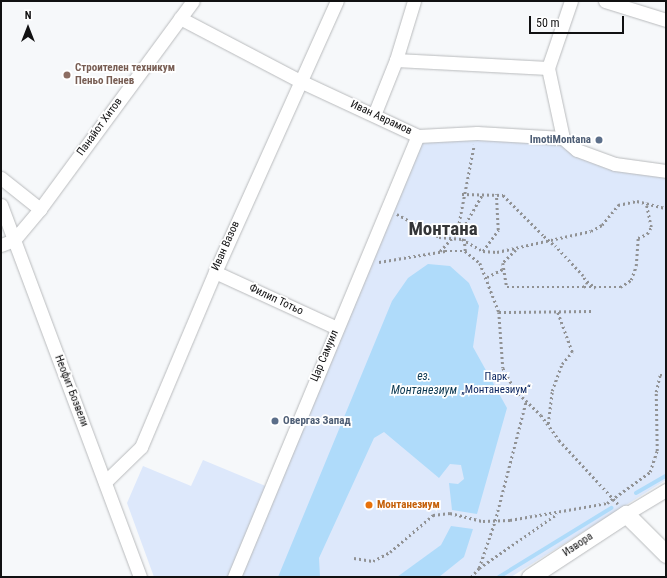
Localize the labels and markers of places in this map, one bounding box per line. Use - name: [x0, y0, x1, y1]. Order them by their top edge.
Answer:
- place label: Строителен техникум Пеньо Пенев: [75, 62, 175, 88]
- marker: Строителен техникум Пеньо Пенев: [62, 70, 72, 80]
- place label: ImotiMontana: [530, 133, 591, 147]
- marker: ImotiMontana: [594, 135, 604, 145]
- place label: Овергаз Запад: [283, 414, 351, 428]
- marker: Овергаз Запад: [270, 416, 280, 426]
- place label: Монтанезиум: [377, 498, 440, 512]
- marker: Монтанезиум: [364, 500, 374, 510]

